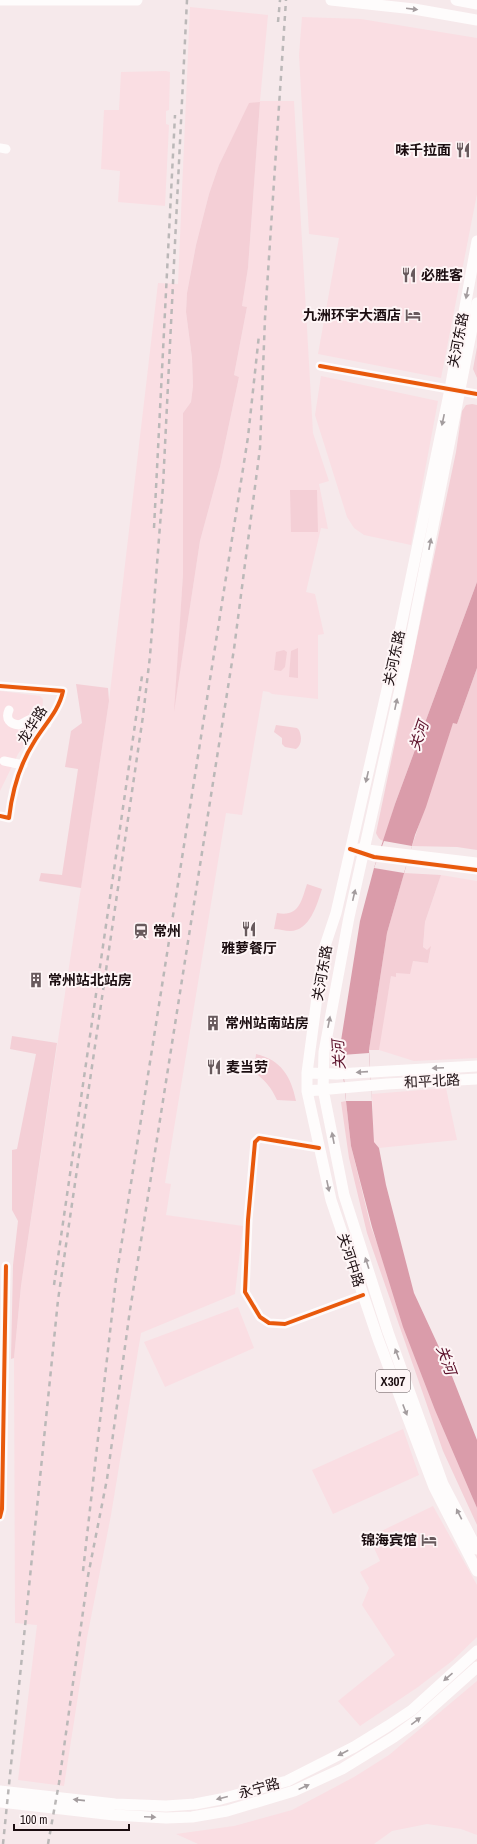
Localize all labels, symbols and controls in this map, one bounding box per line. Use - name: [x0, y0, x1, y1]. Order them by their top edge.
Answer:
- one-way arrow: [405, 6, 418, 12]
- place label: 味千拉面: [395, 141, 451, 159]
- restaurant icon: 味千拉面: [454, 141, 472, 159]
- restaurant icon: 必胜客: [400, 266, 418, 284]
- place label: 必胜客: [421, 266, 463, 284]
- one-way arrow: [464, 287, 470, 299]
- place label: 九洲环宇大酒店: [303, 306, 401, 324]
- hotel icon: 九洲环宇大酒店: [404, 306, 422, 324]
- street label: 关河东路: [444, 311, 472, 369]
- one-way arrow: [440, 414, 446, 427]
- one-way arrow: [427, 537, 433, 550]
- street label: 关河东路: [379, 629, 409, 687]
- one-way arrow: [394, 698, 400, 710]
- street label: 龙华路: [13, 702, 51, 748]
- water label: 关河: [404, 715, 434, 753]
- one-way arrow: [363, 771, 369, 783]
- one-way arrow: [351, 889, 357, 901]
- restaurant icon: 雅萝餐厅: [240, 920, 258, 938]
- station icon: 常州: [132, 922, 150, 940]
- place label: 常州: [153, 922, 181, 940]
- place label: 雅萝餐厅: [221, 939, 277, 957]
- street label: 关河东路: [308, 944, 336, 1002]
- building icon: 常州站北站房: [27, 971, 45, 989]
- place label: 常州站北站房: [48, 971, 132, 989]
- building icon: 常州站南站房: [204, 1014, 222, 1032]
- place label: 常州站南站房: [225, 1014, 309, 1032]
- one-way arrow: [326, 1016, 332, 1028]
- water label: 关河: [327, 1036, 350, 1071]
- restaurant icon: 麦当劳: [205, 1058, 223, 1076]
- place label: 麦当劳: [226, 1058, 268, 1076]
- one-way arrow: [432, 1064, 444, 1071]
- one-way arrow: [356, 1069, 368, 1076]
- street label: 和平北路: [404, 1071, 460, 1091]
- one-way arrow: [330, 1132, 336, 1144]
- one-way arrow: [325, 1180, 331, 1192]
- street label: 关河中路: [334, 1231, 368, 1289]
- one-way arrow: [363, 1257, 369, 1269]
- water label: 关河: [431, 1342, 462, 1380]
- one-way arrow: [393, 1348, 399, 1360]
- road number: X307: [376, 1370, 410, 1392]
- one-way arrow: [402, 1405, 408, 1417]
- one-way arrow: [456, 1509, 462, 1520]
- place label: 锦海宾馆: [361, 1531, 417, 1549]
- hotel icon: 锦海宾馆: [420, 1531, 438, 1549]
- one-way arrow: [443, 1673, 454, 1682]
- one-way arrow: [410, 1717, 421, 1725]
- one-way arrow: [337, 1750, 349, 1756]
- street label: 永宁路: [236, 1774, 282, 1802]
- one-way arrow: [298, 1784, 309, 1790]
- one-way arrow: [216, 1796, 228, 1802]
- one-way arrow: [73, 1797, 85, 1803]
- scale bar: [14, 1806, 129, 1832]
- text: 100 m: [20, 1812, 47, 1828]
- one-way arrow: [144, 1814, 156, 1821]

